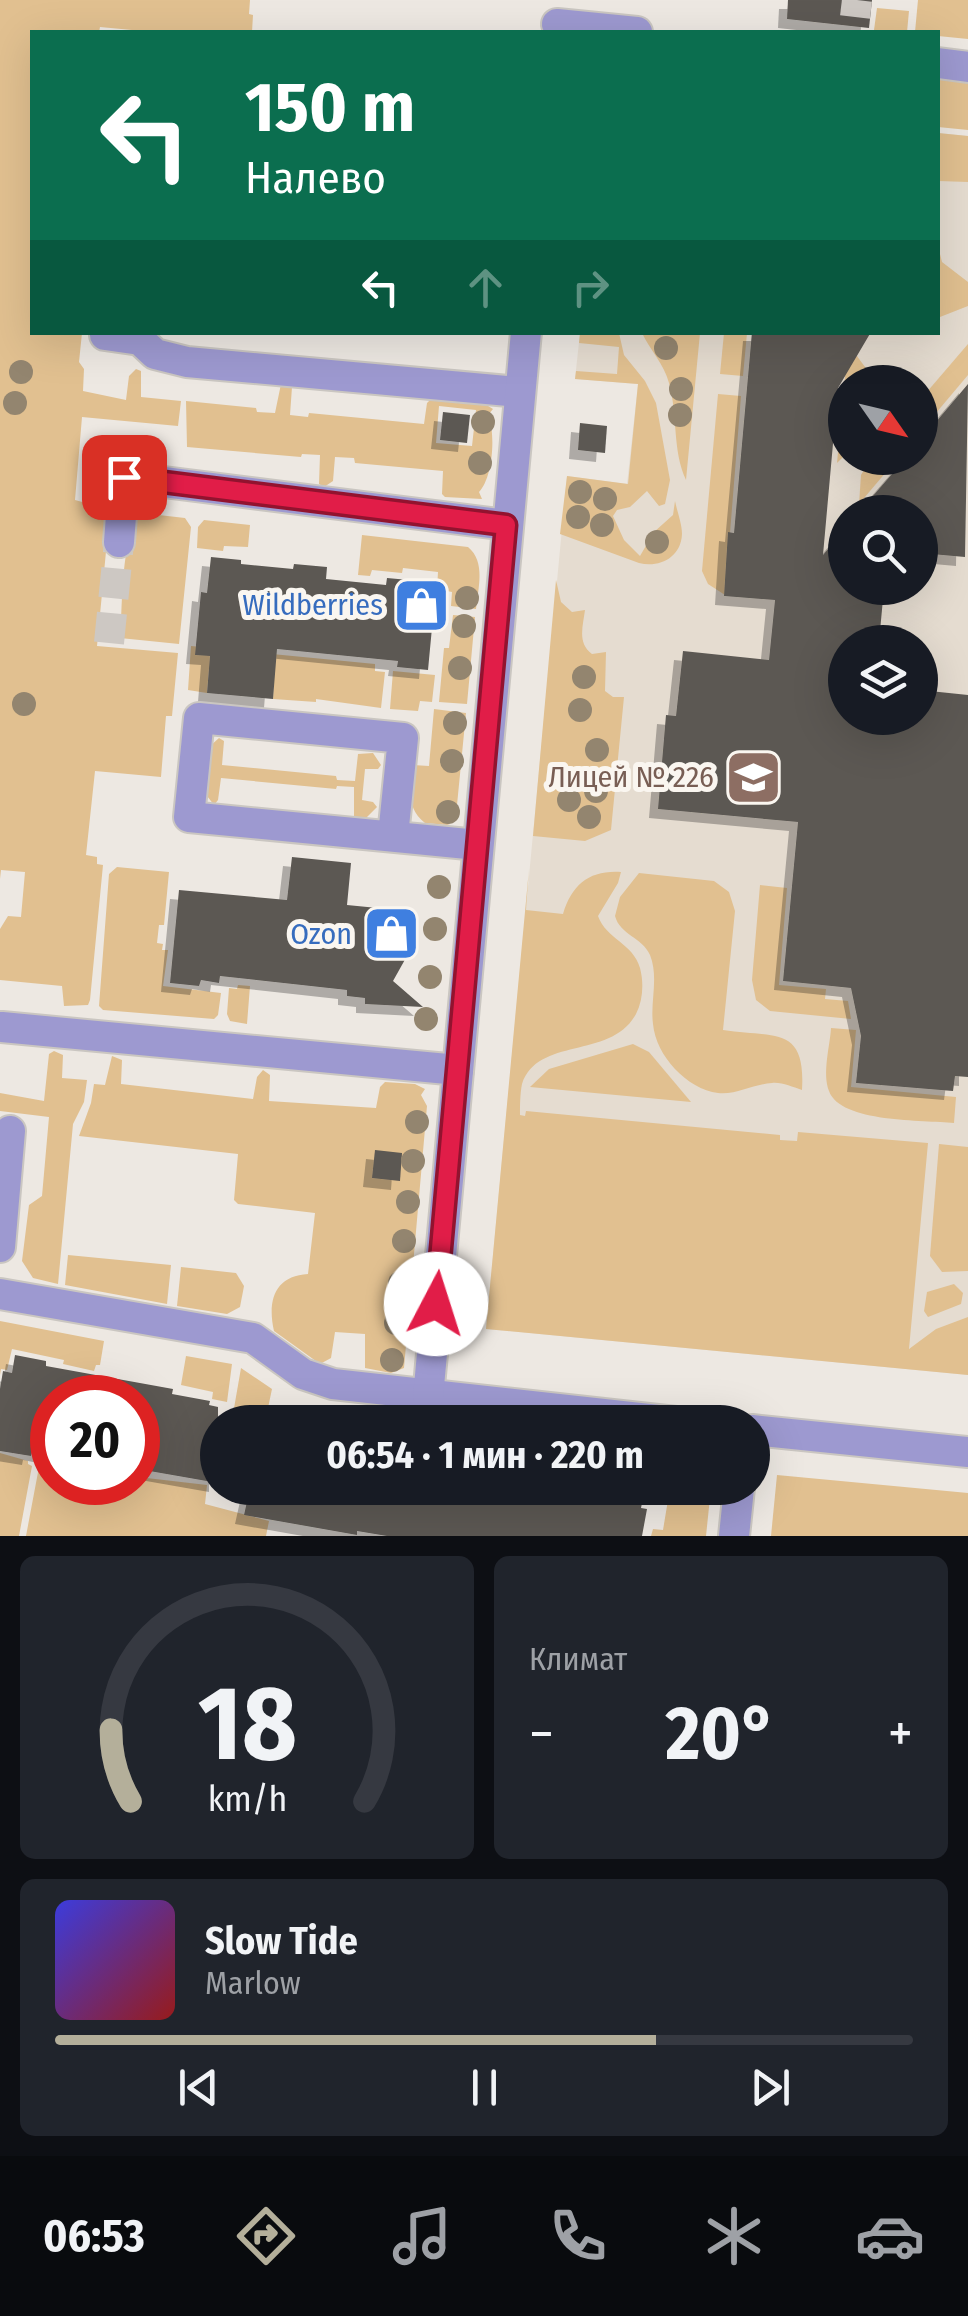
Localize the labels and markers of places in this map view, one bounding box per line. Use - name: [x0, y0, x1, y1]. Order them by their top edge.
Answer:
- pin: [82, 435, 167, 520]
- shop icon: Wildberries: [392, 575, 452, 635]
- place label: Wildberries: [242, 587, 383, 623]
- school or university icon: Лицей № 226: [723, 747, 783, 807]
- place label: Лицей № 226: [548, 759, 714, 795]
- shop icon: Ozon: [361, 904, 421, 964]
- place label: Ozon: [290, 916, 352, 952]

